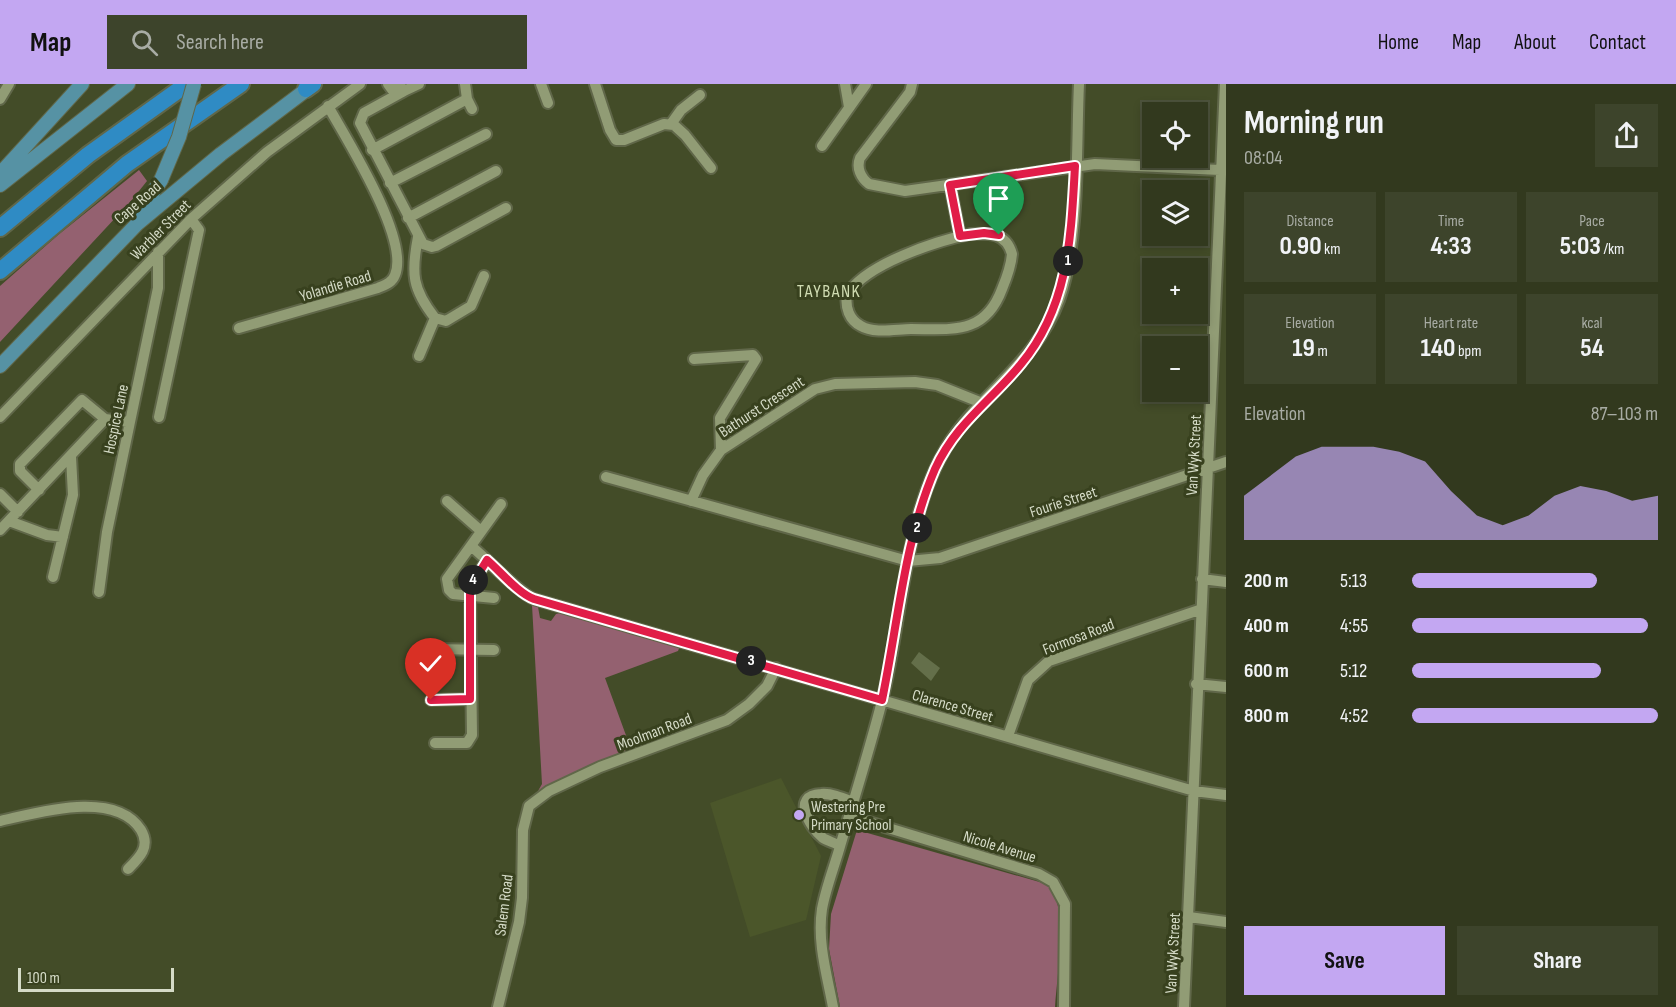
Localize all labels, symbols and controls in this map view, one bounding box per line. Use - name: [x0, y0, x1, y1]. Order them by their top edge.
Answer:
- search box: [107, 15, 527, 69]
- text: Map: [30, 26, 71, 59]
- icon: search: [128, 26, 161, 59]
- text: Search here: [176, 29, 264, 56]
- text: Home: [1378, 30, 1419, 55]
- text: Map: [1452, 30, 1481, 55]
- text: About: [1514, 30, 1556, 55]
- text: Contact: [1589, 30, 1646, 55]
- map controls: [1142, 102, 1208, 402]
- button: locate: [1142, 102, 1208, 168]
- text: Morning run: [1244, 103, 1384, 143]
- button: share: [1595, 104, 1658, 167]
- text: 08:04: [1244, 146, 1283, 170]
- pin: [973, 173, 1024, 235]
- street label: Cape Road: [111, 178, 165, 229]
- button: layers: [1142, 180, 1208, 246]
- icon: arrive: [982, 182, 1015, 215]
- street label: Warbler Street: [127, 196, 195, 264]
- text: Distance: [1286, 212, 1334, 231]
- text: Time: [1438, 212, 1464, 231]
- text: Pace: [1579, 212, 1605, 231]
- text: 0.90: [1280, 231, 1322, 262]
- text: 4:33: [1430, 231, 1472, 262]
- text: 5:03: [1560, 231, 1601, 262]
- text: km: [1322, 240, 1340, 259]
- text: /km: [1601, 240, 1624, 259]
- pin: 1: [1053, 246, 1083, 276]
- text: 1: [1065, 251, 1071, 270]
- button: +: [1142, 258, 1208, 324]
- street label: Yolandie Road: [297, 267, 373, 306]
- district label: TAYBANK: [797, 281, 861, 302]
- text: Elevation: [1285, 314, 1335, 333]
- text: Heart rate: [1424, 314, 1478, 333]
- text: kcal: [1581, 314, 1603, 333]
- text: 19: [1292, 333, 1315, 364]
- text: 140: [1421, 333, 1455, 364]
- text: 54: [1580, 333, 1604, 364]
- button: −: [1142, 336, 1208, 402]
- text: m: [1315, 342, 1328, 361]
- text: bpm: [1455, 342, 1481, 361]
- street label: Bathurst Crescent: [716, 373, 808, 442]
- street label: Hospice Lane: [100, 383, 133, 456]
- text: Elevation: [1244, 402, 1306, 426]
- text: 87–103 m: [1591, 402, 1658, 426]
- street label: Van Wyk Street: [1183, 414, 1206, 496]
- street label: Fourie Street: [1027, 483, 1100, 522]
- pin: 2: [902, 513, 932, 543]
- text: 2: [913, 518, 921, 537]
- pin: 4: [458, 565, 488, 595]
- text: 200 m: [1244, 569, 1288, 593]
- text: 5:13: [1340, 569, 1367, 593]
- text: 4: [469, 570, 477, 589]
- text: 400 m: [1244, 614, 1289, 638]
- text: 4:55: [1340, 614, 1368, 638]
- street label: Formosa Road: [1040, 615, 1117, 660]
- pin: [405, 638, 456, 700]
- pin: 3: [736, 646, 766, 676]
- icon: check: [414, 647, 447, 680]
- text: 3: [747, 651, 755, 670]
- text: 600 m: [1244, 659, 1289, 683]
- text: 5:12: [1340, 659, 1367, 683]
- street label: Clarence Street: [910, 686, 995, 727]
- text: 800 m: [1244, 704, 1289, 728]
- text: 4:52: [1340, 704, 1368, 728]
- street label: Moolman Road: [615, 710, 694, 755]
- place label: Westering Pre Primary School: [811, 798, 892, 835]
- marker: Westering Pre Primary School: [792, 808, 806, 822]
- street label: Nicole Avenue: [961, 827, 1038, 868]
- street label: Salem Road: [491, 873, 518, 937]
- street label: Van Wyk Street: [1162, 912, 1185, 994]
- button: Save: [1244, 926, 1445, 995]
- button: Share: [1457, 926, 1658, 995]
- scale bar: [18, 965, 174, 992]
- text: 100 m: [27, 969, 60, 988]

